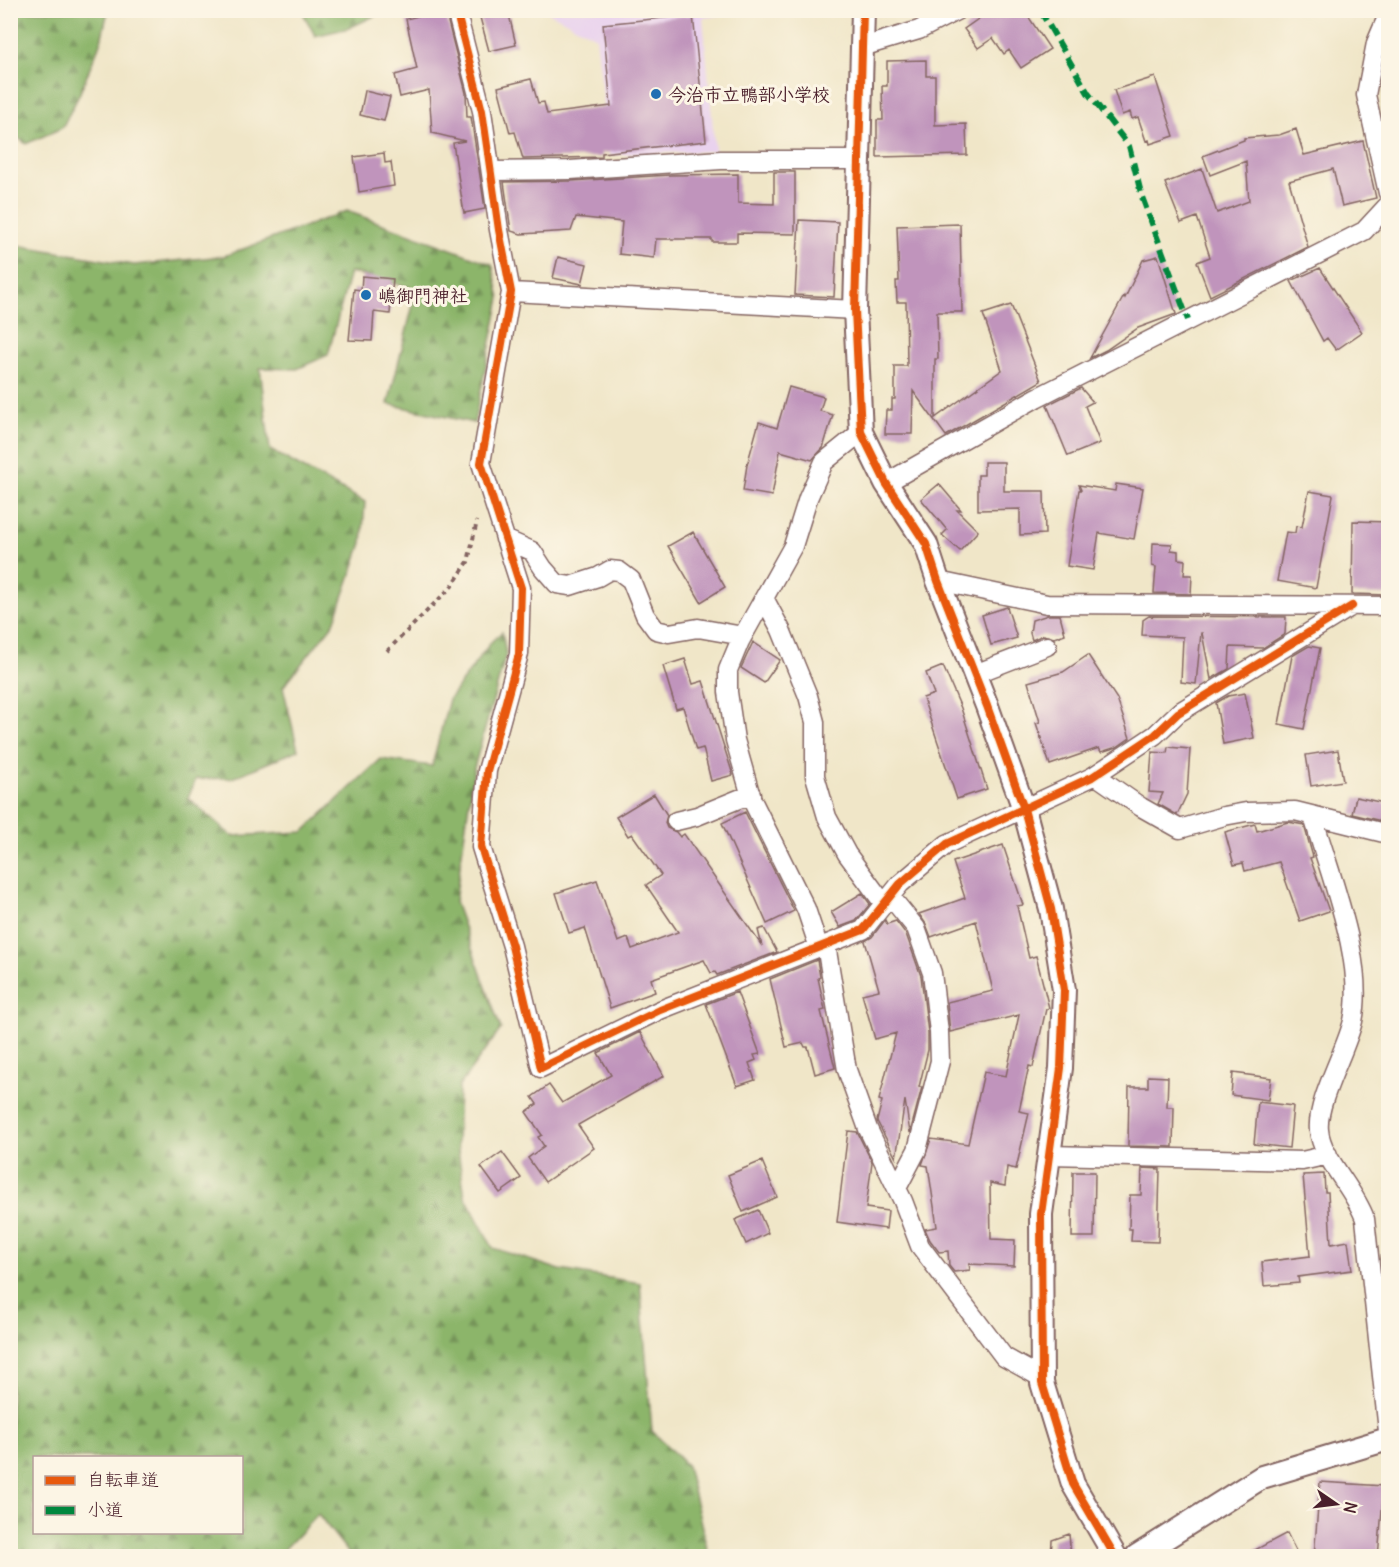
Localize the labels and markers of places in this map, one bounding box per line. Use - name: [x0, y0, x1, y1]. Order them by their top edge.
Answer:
- place label: 今治市立鴨部小学校: [668, 83, 830, 106]
- marker: 今治市立鴨部小学校: [649, 87, 663, 101]
- place label: 嶋御門神社: [378, 284, 468, 307]
- marker: 嶋御門神社: [359, 288, 373, 302]

